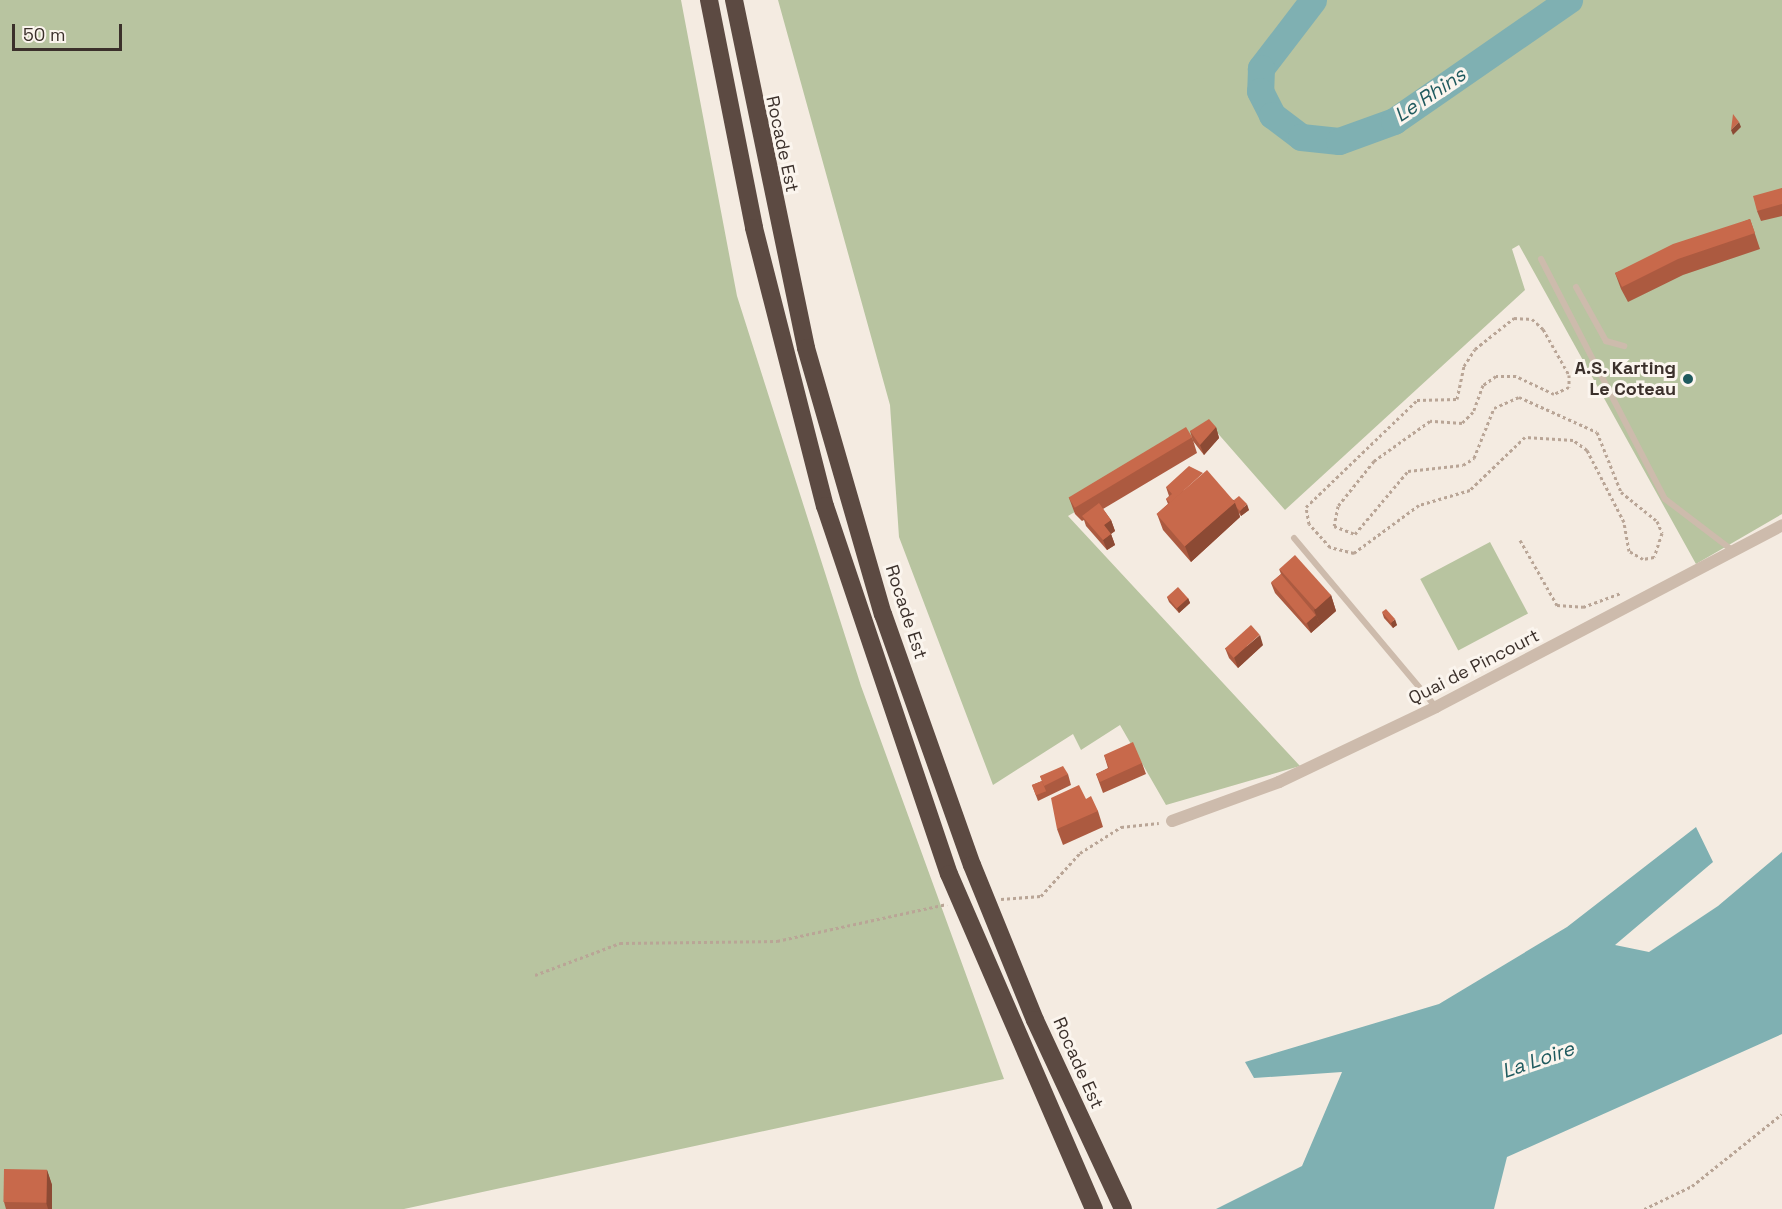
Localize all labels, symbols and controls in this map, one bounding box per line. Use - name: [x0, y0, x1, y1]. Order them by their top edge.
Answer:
- scale bar: [15, 12, 124, 50]
- text: 50 m: [23, 23, 65, 46]
- water label: Le Rhins: [1390, 63, 1470, 127]
- street label: Rocade Est: [761, 94, 803, 194]
- place label: A.S. Karting Le Coteau: [1574, 358, 1676, 400]
- marker: A.S. Karting Le Coteau: [1681, 372, 1695, 386]
- street label: Rocade Est: [881, 562, 931, 662]
- street label: Quai de Pincourt: [1405, 625, 1543, 709]
- street label: Rocade Est: [1048, 1014, 1108, 1112]
- water label: La Loire: [1499, 1036, 1577, 1084]

